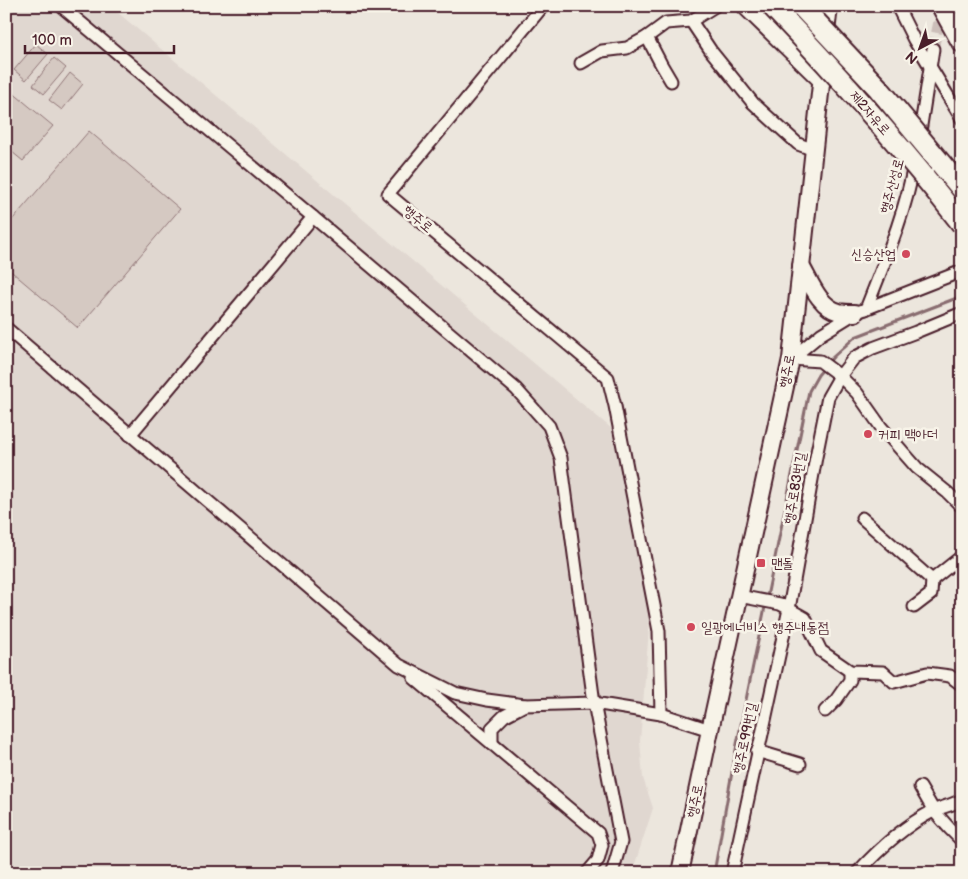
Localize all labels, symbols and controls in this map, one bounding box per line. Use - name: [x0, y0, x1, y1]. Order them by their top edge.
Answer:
- scale bar: [25, 22, 174, 54]
- north arrow: [896, 22, 946, 72]
- text: 100 m: [32, 31, 72, 50]
- text: N: [902, 48, 921, 67]
- street label: 제2자유로: [846, 87, 894, 139]
- street label: 행주산성로: [877, 157, 907, 215]
- street label: 행주로: [400, 202, 436, 236]
- place label: 신승산업: [851, 246, 896, 263]
- marker: 신승산업: [900, 248, 912, 260]
- street label: 행주로: [775, 353, 799, 389]
- place label: 커피 맥아더: [878, 426, 938, 443]
- marker: 커피 맥아더: [862, 428, 874, 440]
- street label: 행주로83번길: [780, 450, 810, 525]
- place label: 맨돌: [771, 555, 794, 572]
- marker: 맨돌: [755, 557, 767, 569]
- place label: 일광에너비스 행주내동점: [701, 619, 829, 636]
- marker: 일광에너비스 행주내동점: [685, 621, 697, 633]
- street label: 행주로99번길: [729, 700, 761, 775]
- street label: 행주로: [683, 783, 707, 819]

